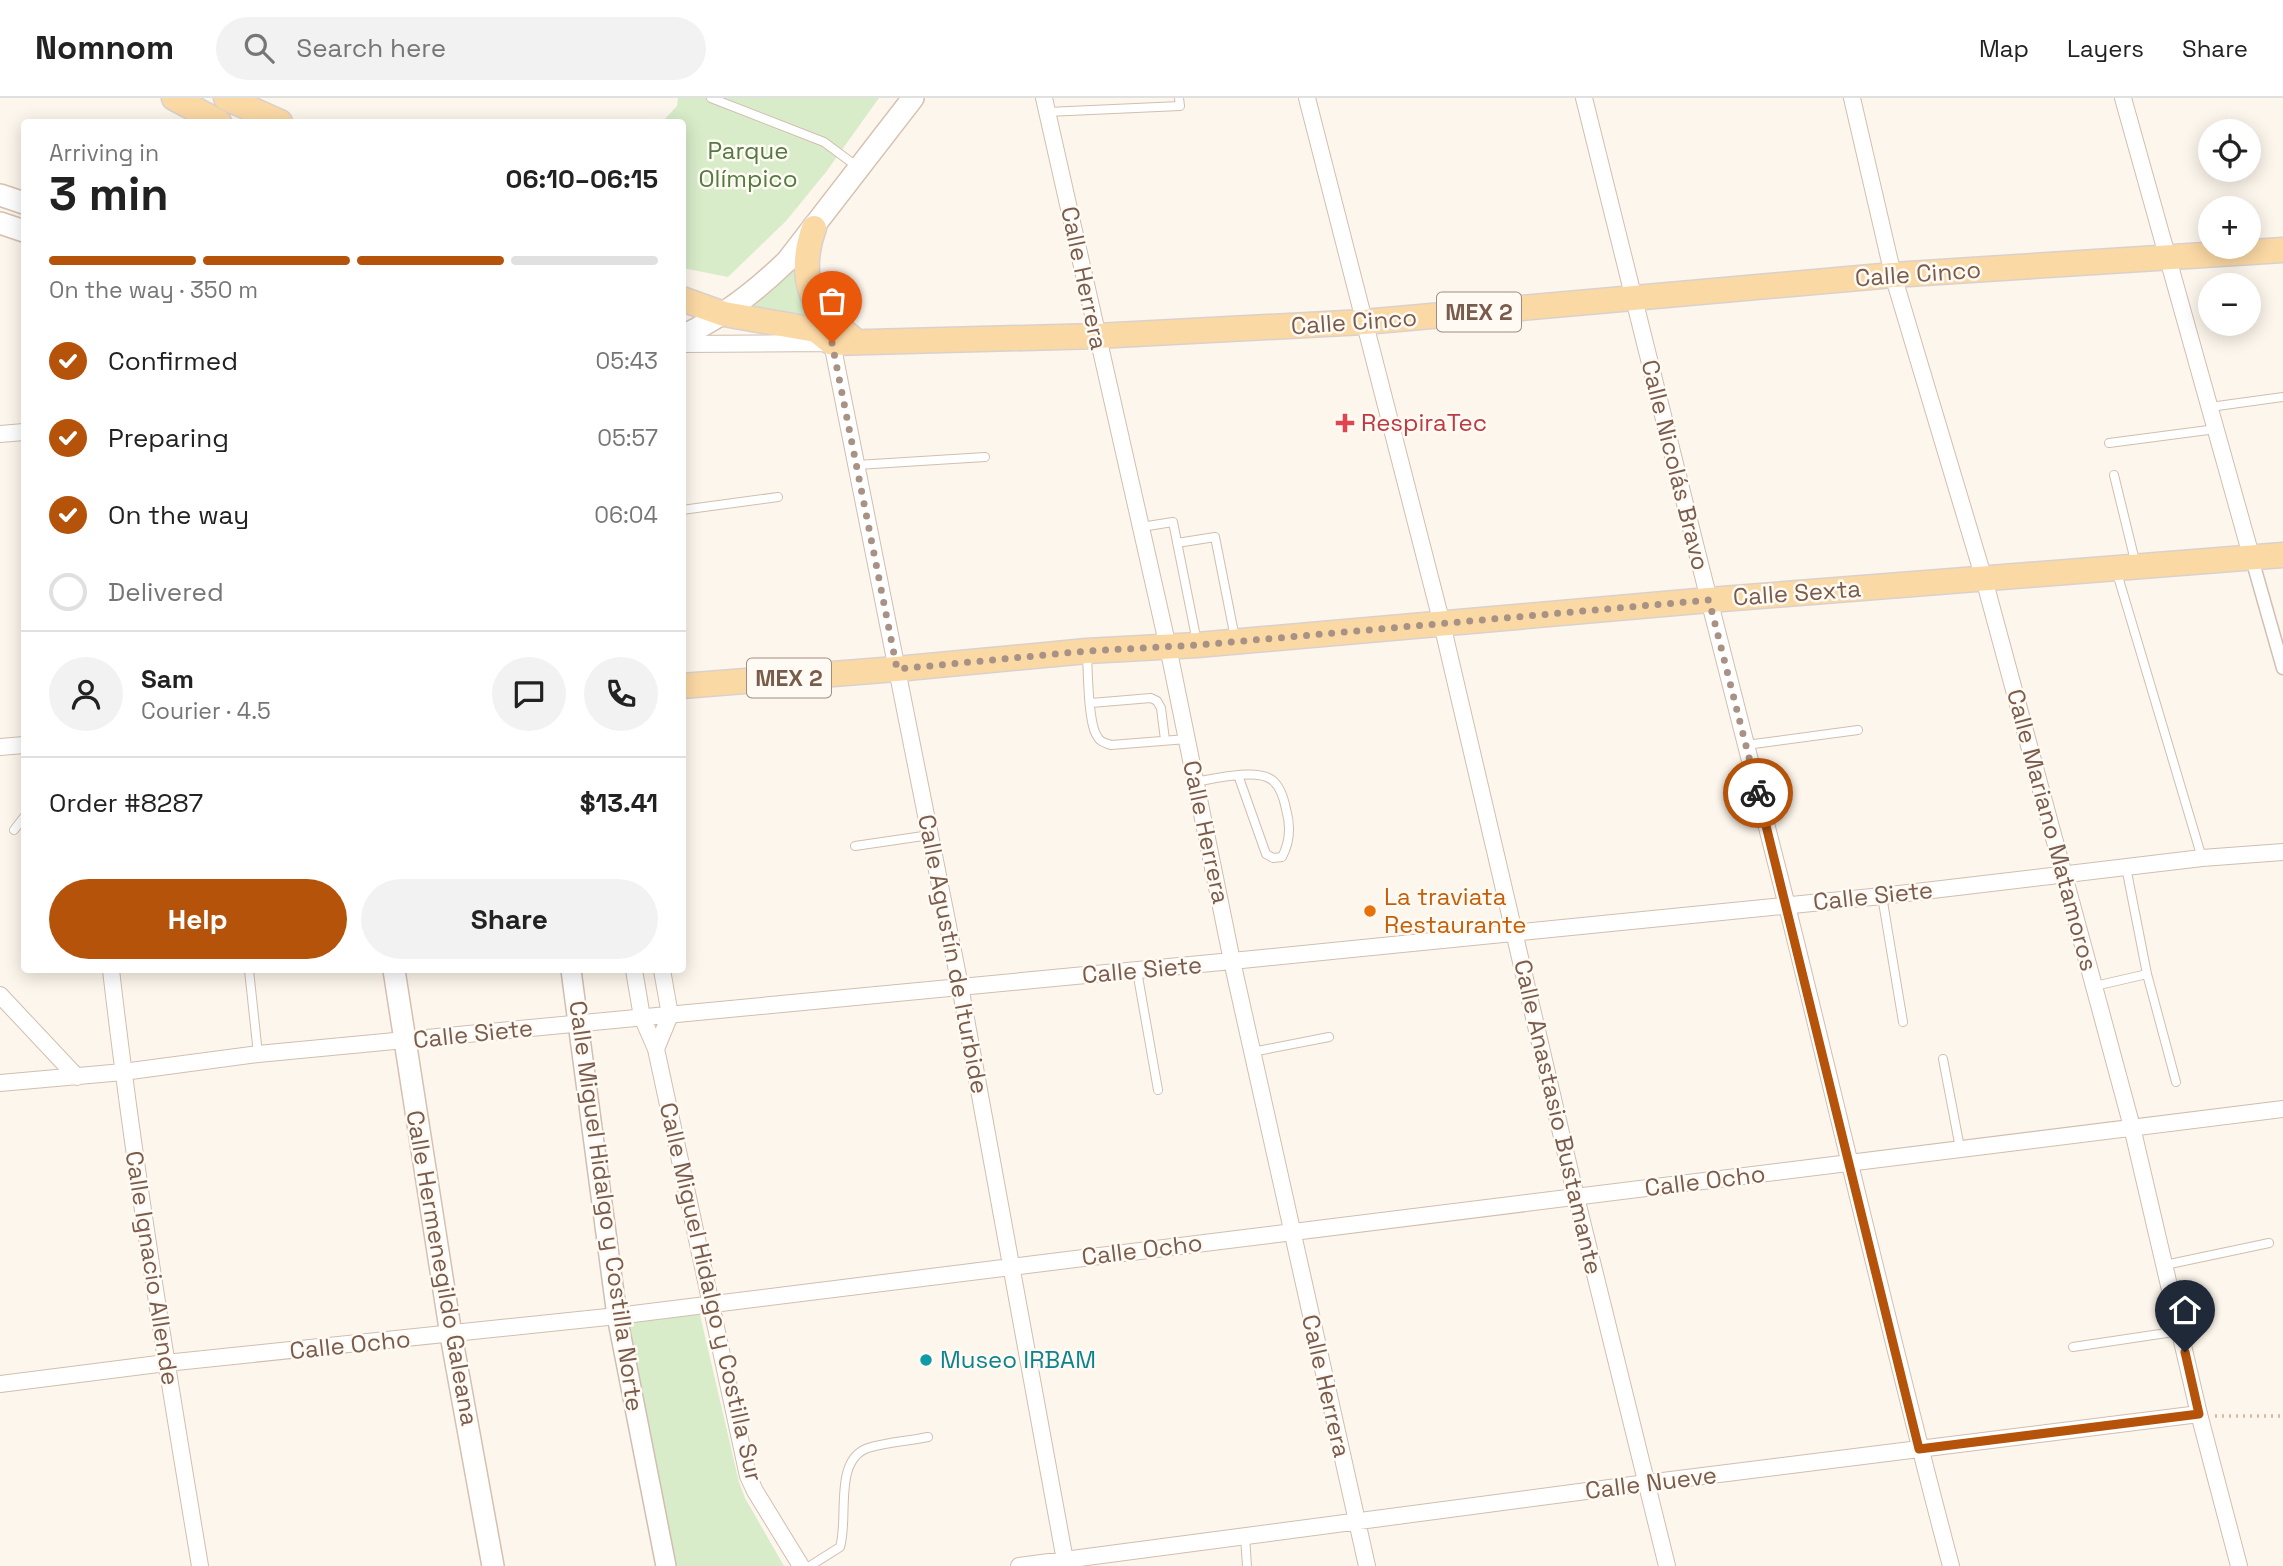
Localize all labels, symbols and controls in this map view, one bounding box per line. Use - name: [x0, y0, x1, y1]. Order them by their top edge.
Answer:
- search box: [216, 17, 706, 80]
- text: Nomnom: [35, 27, 174, 69]
- icon: search: [240, 29, 278, 67]
- text: Search here: [296, 31, 446, 65]
- text: Map: [1979, 33, 2029, 64]
- text: Layers: [2067, 33, 2144, 64]
- text: Share: [2182, 33, 2248, 64]
- map controls: [2198, 119, 2261, 336]
- button: locate: [2198, 119, 2261, 182]
- park label: Parque Olímpico: [699, 135, 797, 194]
- text: Arriving in: [49, 138, 159, 168]
- text: 06:10–06:15: [506, 162, 658, 196]
- text: 3 min: [49, 165, 169, 223]
- button: +: [2198, 196, 2261, 259]
- street label: Calle Herrera: [1054, 203, 1115, 353]
- street label: Calle Cinco: [1854, 254, 1982, 293]
- pin: [802, 271, 862, 343]
- button: −: [2198, 273, 2261, 336]
- text: On the way · 350 m: [49, 275, 258, 305]
- icon: bag: [813, 282, 851, 320]
- road number: MEX 2: [1437, 293, 1521, 332]
- street label: Calle Cinco: [1290, 302, 1418, 341]
- icon: check: [49, 342, 87, 380]
- text: Confirmed: [108, 344, 238, 378]
- text: 05:43: [595, 346, 658, 376]
- street label: Calle Nicolás Bravo: [1634, 356, 1717, 573]
- place label: RespiraTec: [1361, 407, 1487, 438]
- marker: RespiraTec: [1335, 413, 1355, 433]
- icon: check: [49, 419, 87, 457]
- text: Preparing: [108, 421, 229, 455]
- text: 05:57: [597, 423, 658, 453]
- icon: check: [49, 496, 87, 534]
- text: On the way: [108, 498, 249, 532]
- text: 06:04: [594, 500, 658, 530]
- street label: Calle Sexta: [1732, 573, 1862, 612]
- text: Delivered: [108, 575, 224, 609]
- button: person: [49, 657, 123, 731]
- button: chat: [492, 657, 566, 731]
- button: phone: [584, 657, 658, 731]
- road number: MEX 2: [747, 658, 831, 698]
- text: Sam: [141, 662, 194, 696]
- street label: Calle Mariano Matamoros: [2000, 686, 2105, 974]
- text: Courier · 4.5: [141, 696, 271, 726]
- street label: Calle Herrera: [1176, 757, 1237, 907]
- courier: [1723, 758, 1793, 828]
- icon: bike: [1739, 774, 1777, 812]
- text: Order #8287: [49, 786, 203, 820]
- text: $13.41: [580, 786, 658, 820]
- street label: Calle Agustín de Iturbide: [911, 812, 996, 1096]
- street label: Calle Siete: [1811, 874, 1934, 917]
- button: Help: [49, 879, 347, 959]
- button: Share: [361, 879, 658, 959]
- place label: La traviata Restaurante: [1384, 881, 1527, 940]
- marker: La traviata Restaurante: [1362, 903, 1378, 919]
- street label: Calle Siete: [1081, 949, 1203, 990]
- street label: Calle Anastasio Bustamante: [1507, 956, 1610, 1277]
- street label: Calle Miguel Hidalgo y Costilla Norte: [562, 999, 651, 1413]
- street label: Calle Siete: [411, 1012, 534, 1055]
- street label: Calle Miguel Hidalgo y Costilla Sur: [653, 1099, 770, 1484]
- street label: Calle Hermenegildo Galeana: [399, 1108, 486, 1428]
- street label: Calle Ignacio Allende: [119, 1148, 186, 1387]
- street label: Calle Ocho: [1643, 1158, 1767, 1203]
- street label: Calle Ocho: [1080, 1227, 1204, 1272]
- pin: [2155, 1280, 2215, 1352]
- icon: home: [2166, 1291, 2204, 1329]
- street label: Calle Herrera: [1295, 1311, 1358, 1461]
- street label: Calle Ocho: [288, 1323, 412, 1366]
- place label: Museo IRBAM: [940, 1344, 1096, 1375]
- marker: Museo IRBAM: [918, 1352, 934, 1368]
- street label: Calle Nueve: [1583, 1459, 1719, 1506]

